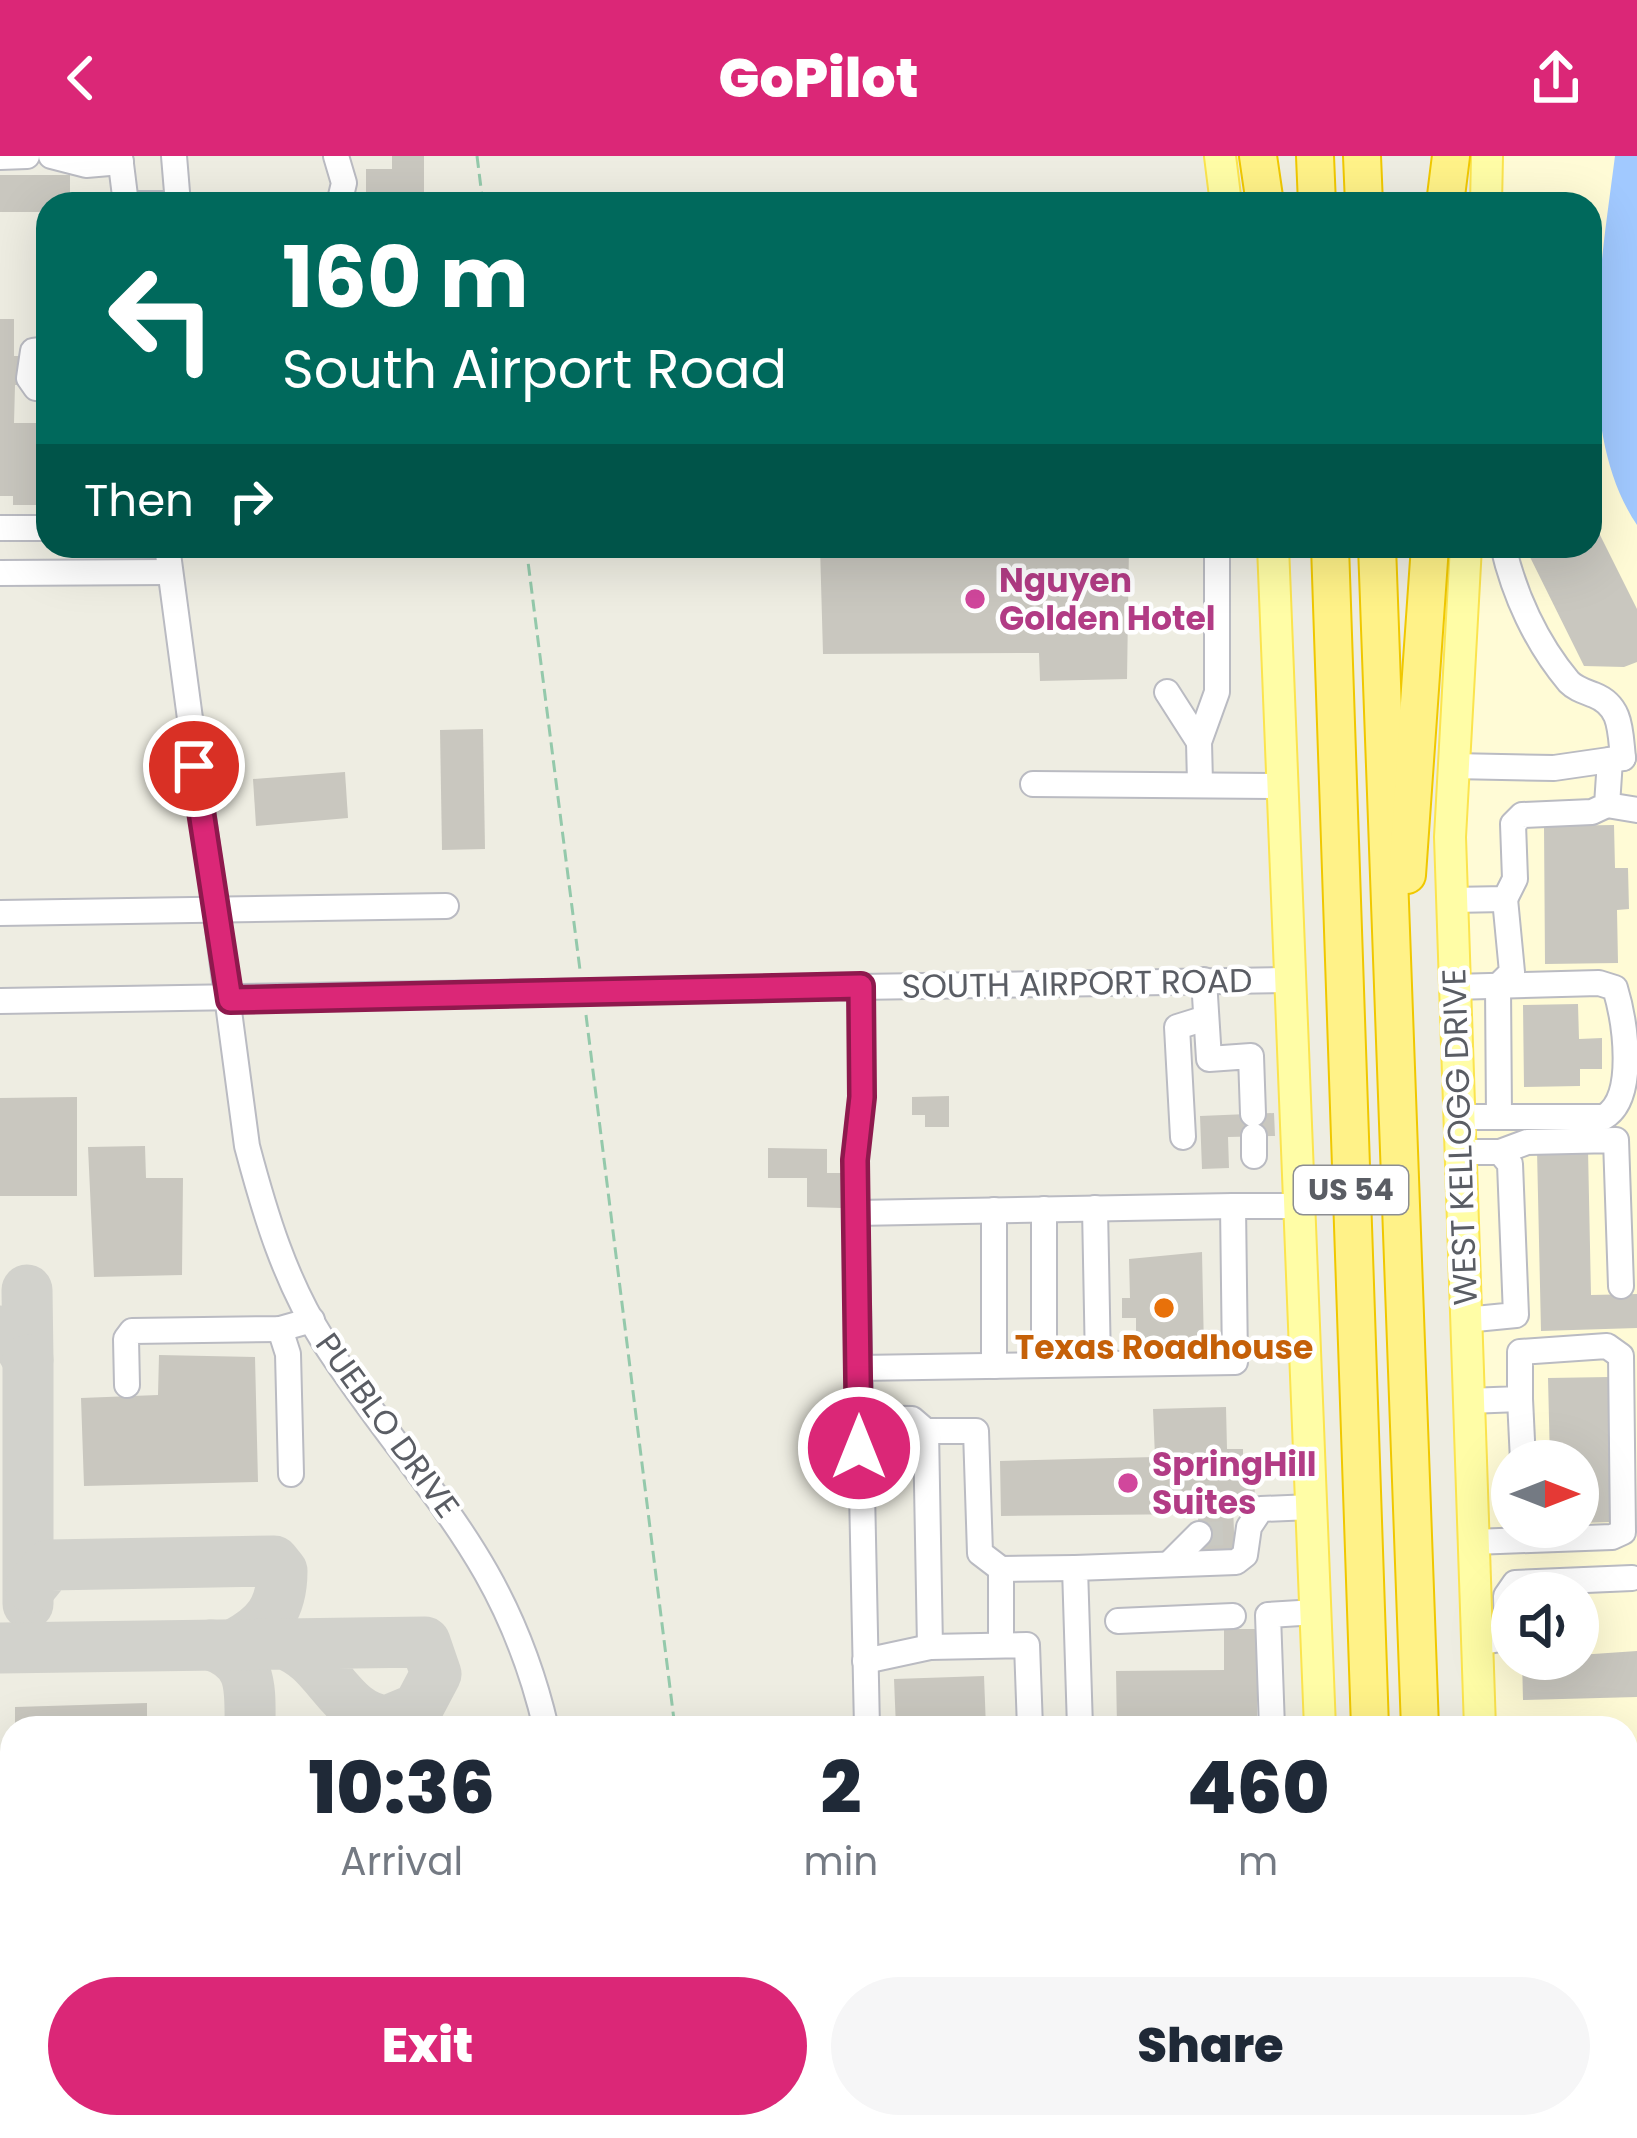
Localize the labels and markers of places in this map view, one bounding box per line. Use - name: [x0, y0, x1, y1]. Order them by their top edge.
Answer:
- place label: Nguyen Golden Hotel: [999, 557, 1215, 642]
- marker: Nguyen Golden Hotel: [962, 586, 988, 612]
- pin: [143, 715, 245, 817]
- marker: Texas Roadhouse: [1151, 1295, 1177, 1321]
- place label: Texas Roadhouse: [1015, 1324, 1313, 1371]
- place label: SpringHill Suites: [1152, 1441, 1317, 1526]
- marker: SpringHill Suites: [1115, 1470, 1141, 1496]

